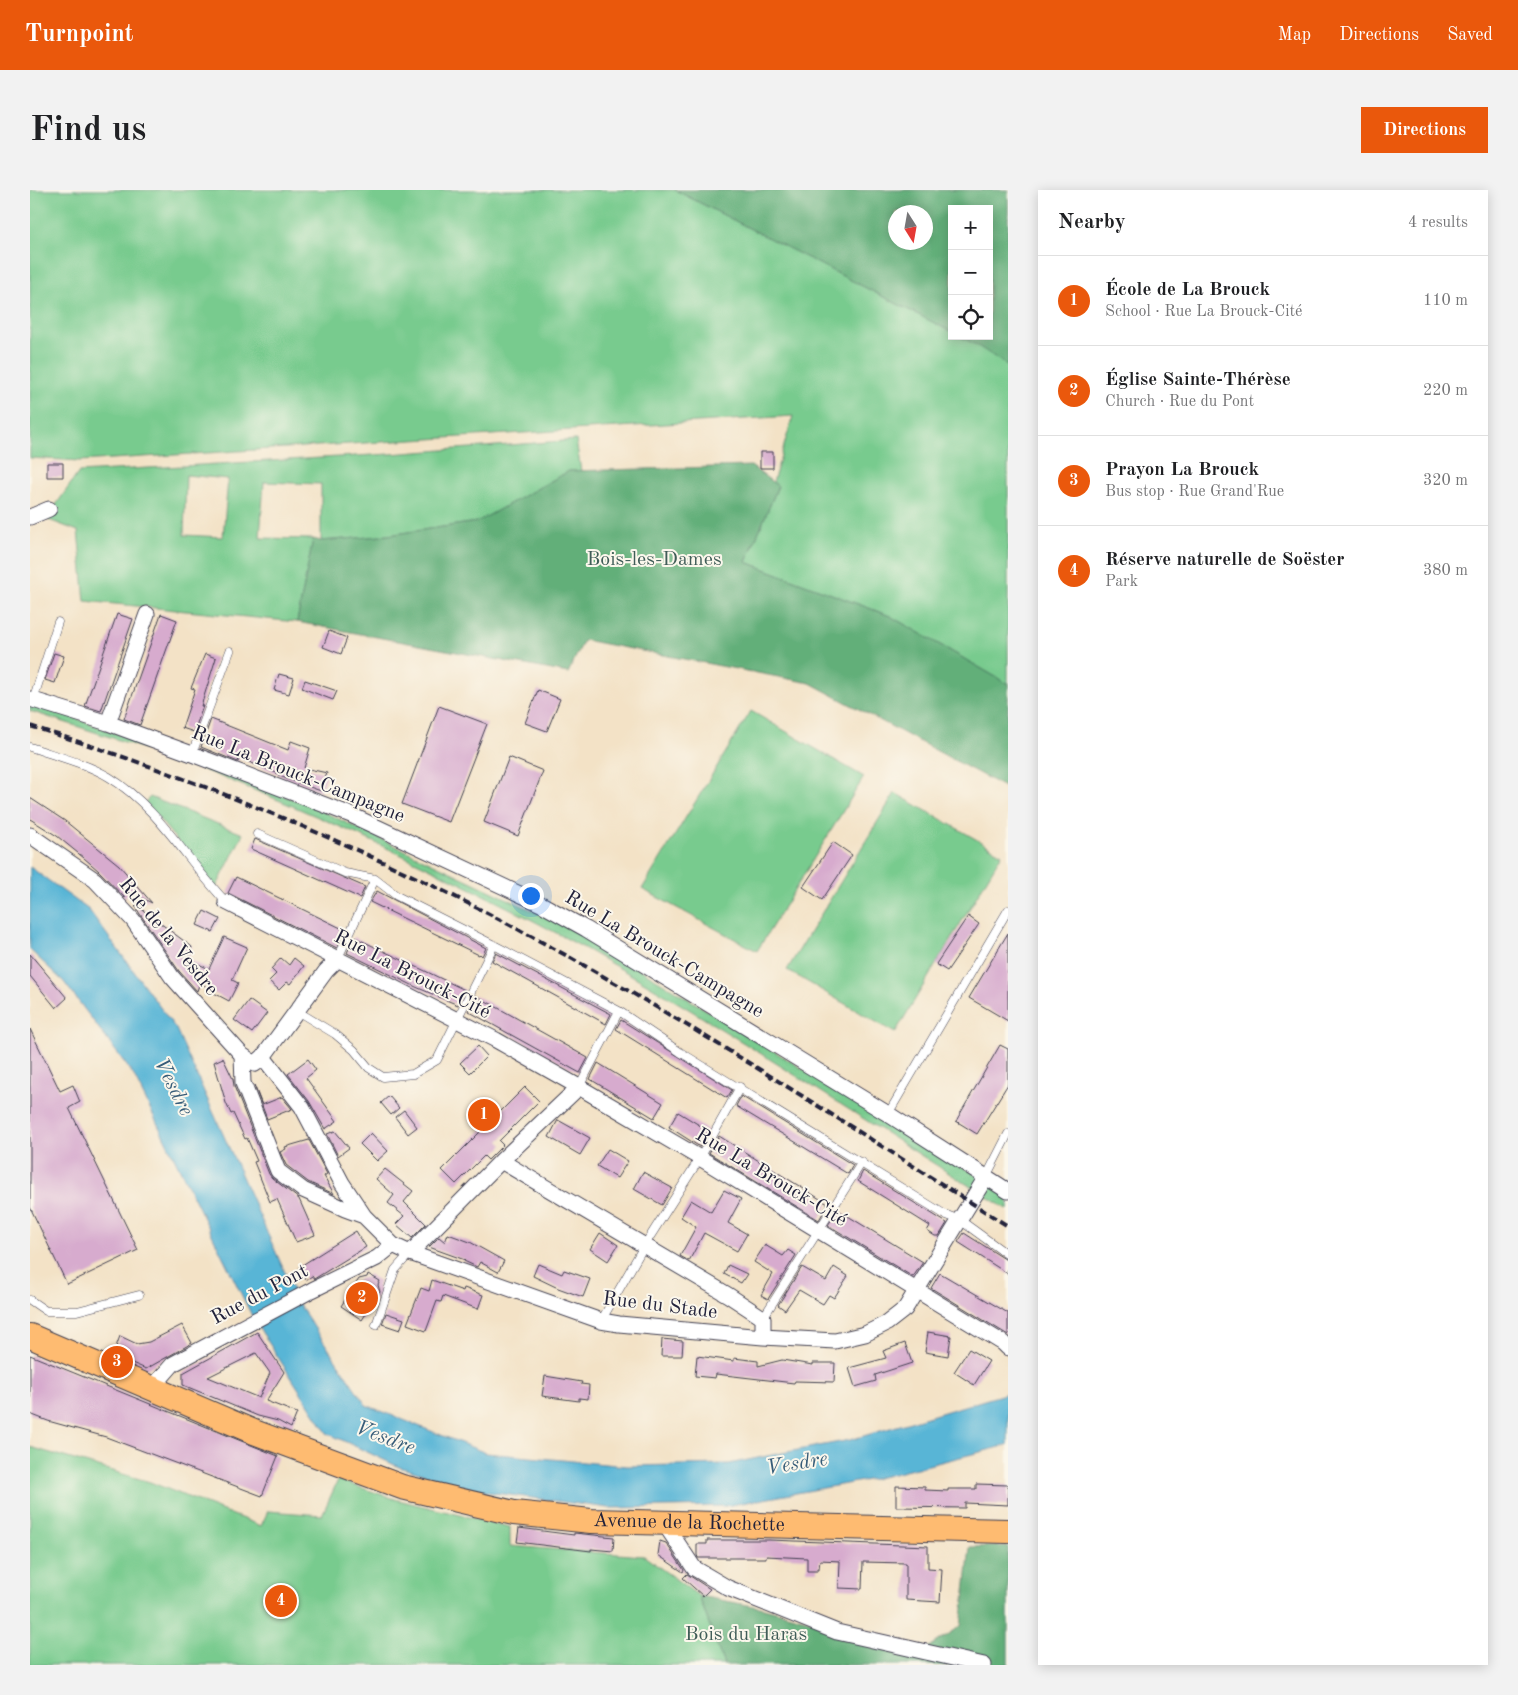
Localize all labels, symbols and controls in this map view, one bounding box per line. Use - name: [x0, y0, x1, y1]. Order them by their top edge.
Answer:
- text: Turnpoint: [25, 23, 133, 47]
- text: Map: [1278, 26, 1311, 44]
- text: Directions: [1339, 26, 1419, 44]
- text: Saved: [1447, 26, 1493, 44]
- button: Directions: [1361, 107, 1488, 153]
- text: Find us: [30, 113, 146, 148]
- north arrow: [888, 205, 933, 250]
- map controls: [948, 205, 993, 340]
- button: +: [948, 205, 993, 250]
- text: Nearby: [1058, 212, 1126, 233]
- text: 4 results: [1408, 215, 1468, 231]
- button: −: [948, 250, 993, 295]
- text: École de La Brouck: [1105, 281, 1270, 300]
- text: 1: [1069, 293, 1079, 309]
- text: 110 m: [1423, 293, 1468, 309]
- button: locate: [948, 295, 993, 340]
- text: School · Rue La Brouck-Cité: [1105, 304, 1302, 320]
- text: Église Sainte-Thérèse: [1105, 371, 1291, 390]
- text: 2: [1069, 383, 1079, 399]
- text: 220 m: [1423, 383, 1468, 399]
- text: Church · Rue du Pont: [1105, 394, 1254, 410]
- text: Prayon La Brouck: [1105, 461, 1259, 480]
- text: 3: [1069, 473, 1079, 489]
- text: 320 m: [1423, 473, 1468, 489]
- text: Bus stop · Rue Grand'Rue: [1105, 484, 1284, 500]
- park label: Bois-les-Dames: [586, 550, 722, 570]
- text: Réserve naturelle de Soëster: [1105, 551, 1344, 570]
- text: 4: [1069, 563, 1079, 579]
- text: 380 m: [1423, 563, 1468, 579]
- text: Park: [1105, 574, 1138, 590]
- street label: Rue La Brouck-Campagne: [189, 723, 407, 827]
- street label: Rue de la Vesdre: [115, 874, 221, 1000]
- your location: [518, 883, 544, 909]
- street label: Rue La Brouck-Campagne: [561, 888, 767, 1022]
- street label: Rue La Brouck-Cité: [330, 927, 494, 1023]
- water label: Vesdre: [150, 1055, 196, 1119]
- pin: 1: [468, 1096, 500, 1134]
- street label: Rue La Brouck-Cité: [692, 1125, 850, 1231]
- street label: Rue du Pont: [208, 1261, 312, 1329]
- pin: 2: [346, 1279, 378, 1317]
- street label: Rue du Stade: [601, 1289, 719, 1323]
- pin: 3: [101, 1343, 133, 1381]
- water label: Vesdre: [352, 1417, 418, 1459]
- water label: Vesdre: [765, 1449, 829, 1479]
- street label: Avenue de la Rochette: [593, 1511, 785, 1536]
- pin: 4: [265, 1582, 297, 1620]
- park label: Bois du Haras: [685, 1625, 807, 1645]

